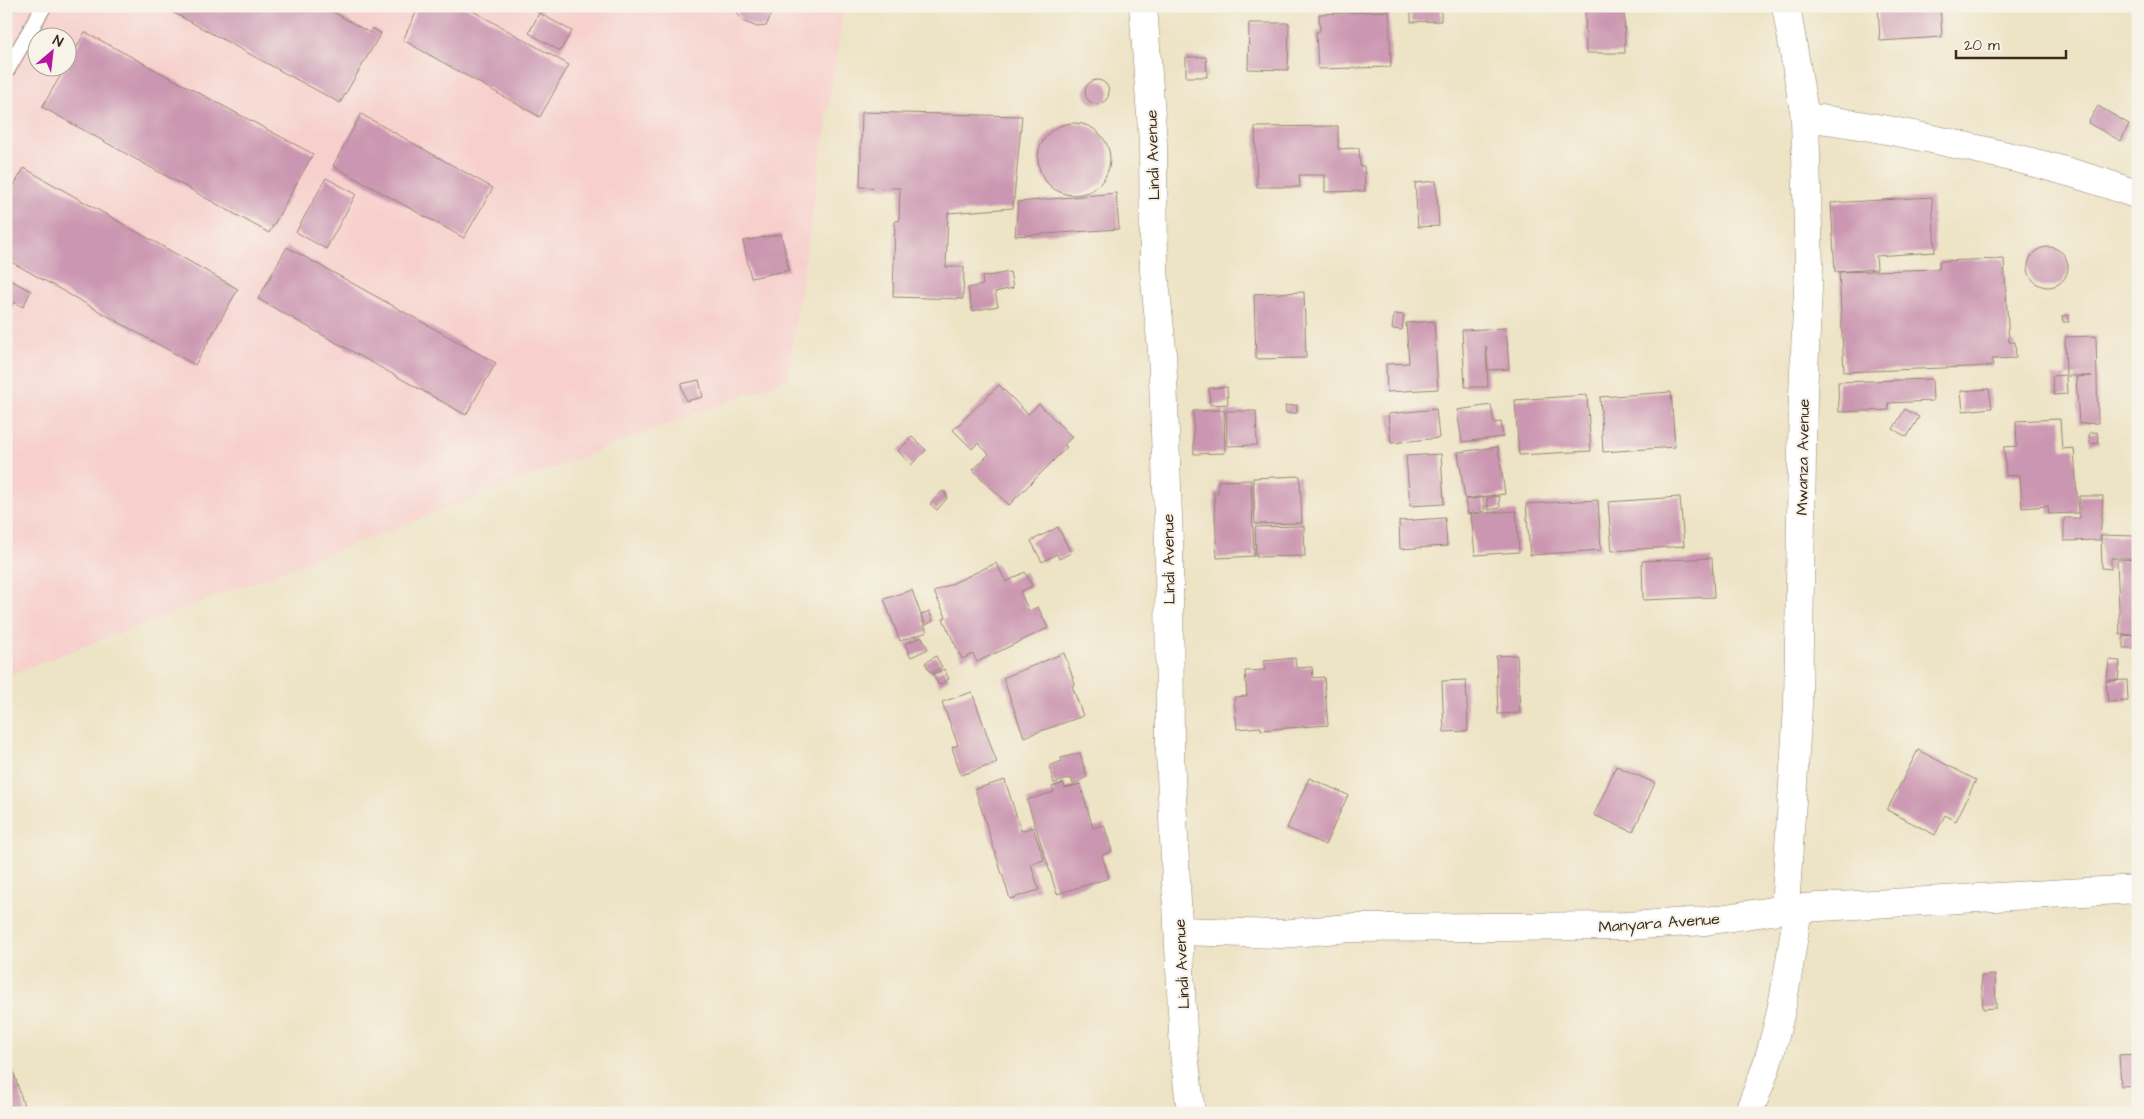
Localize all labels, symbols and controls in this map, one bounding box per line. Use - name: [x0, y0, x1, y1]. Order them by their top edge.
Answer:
- north arrow: [28, 28, 78, 78]
- scale bar: [1956, 28, 2066, 60]
- text: N: [49, 31, 66, 52]
- text: 20 m: [1964, 35, 2000, 56]
- street label: Lindi Avenue: [1140, 109, 1166, 201]
- street label: Mwanza Avenue: [1791, 398, 1815, 516]
- street label: Lindi Avenue: [1157, 513, 1181, 604]
- street label: Manyara Avenue: [1598, 908, 1721, 939]
- street label: Lindi Avenue: [1169, 918, 1195, 1010]

